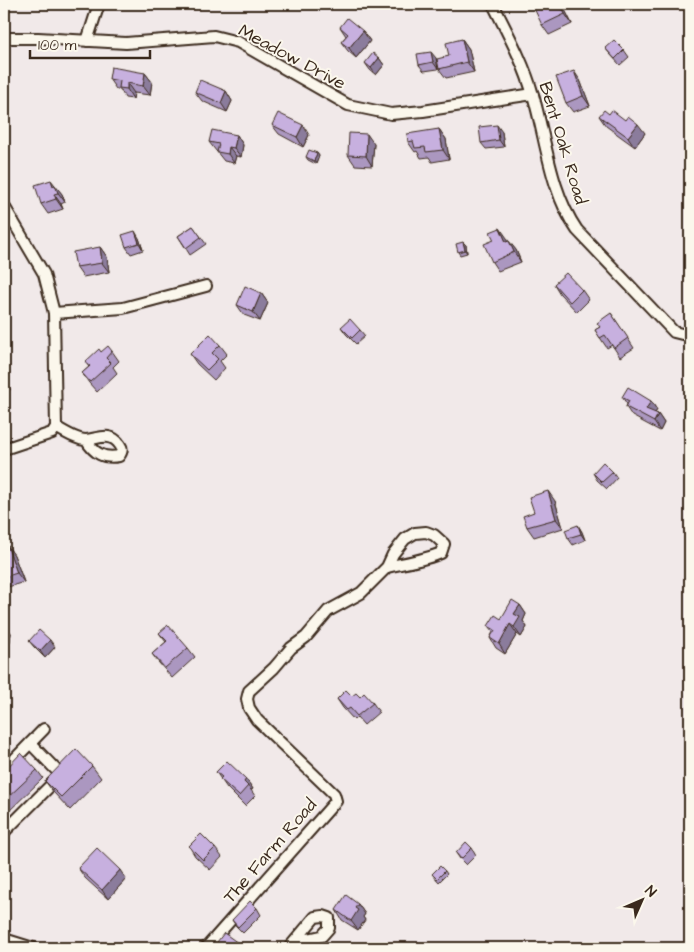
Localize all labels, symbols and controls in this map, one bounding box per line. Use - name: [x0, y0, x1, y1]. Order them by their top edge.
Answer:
- street label: Meadow Drive: [234, 18, 350, 96]
- scale bar: [30, 28, 150, 60]
- text: 100 m: [38, 35, 77, 56]
- street label: Bent Oak Road: [533, 79, 593, 207]
- street label: The Farm Road: [218, 793, 322, 909]
- north arrow: [616, 874, 666, 924]
- text: N: [640, 881, 661, 902]

